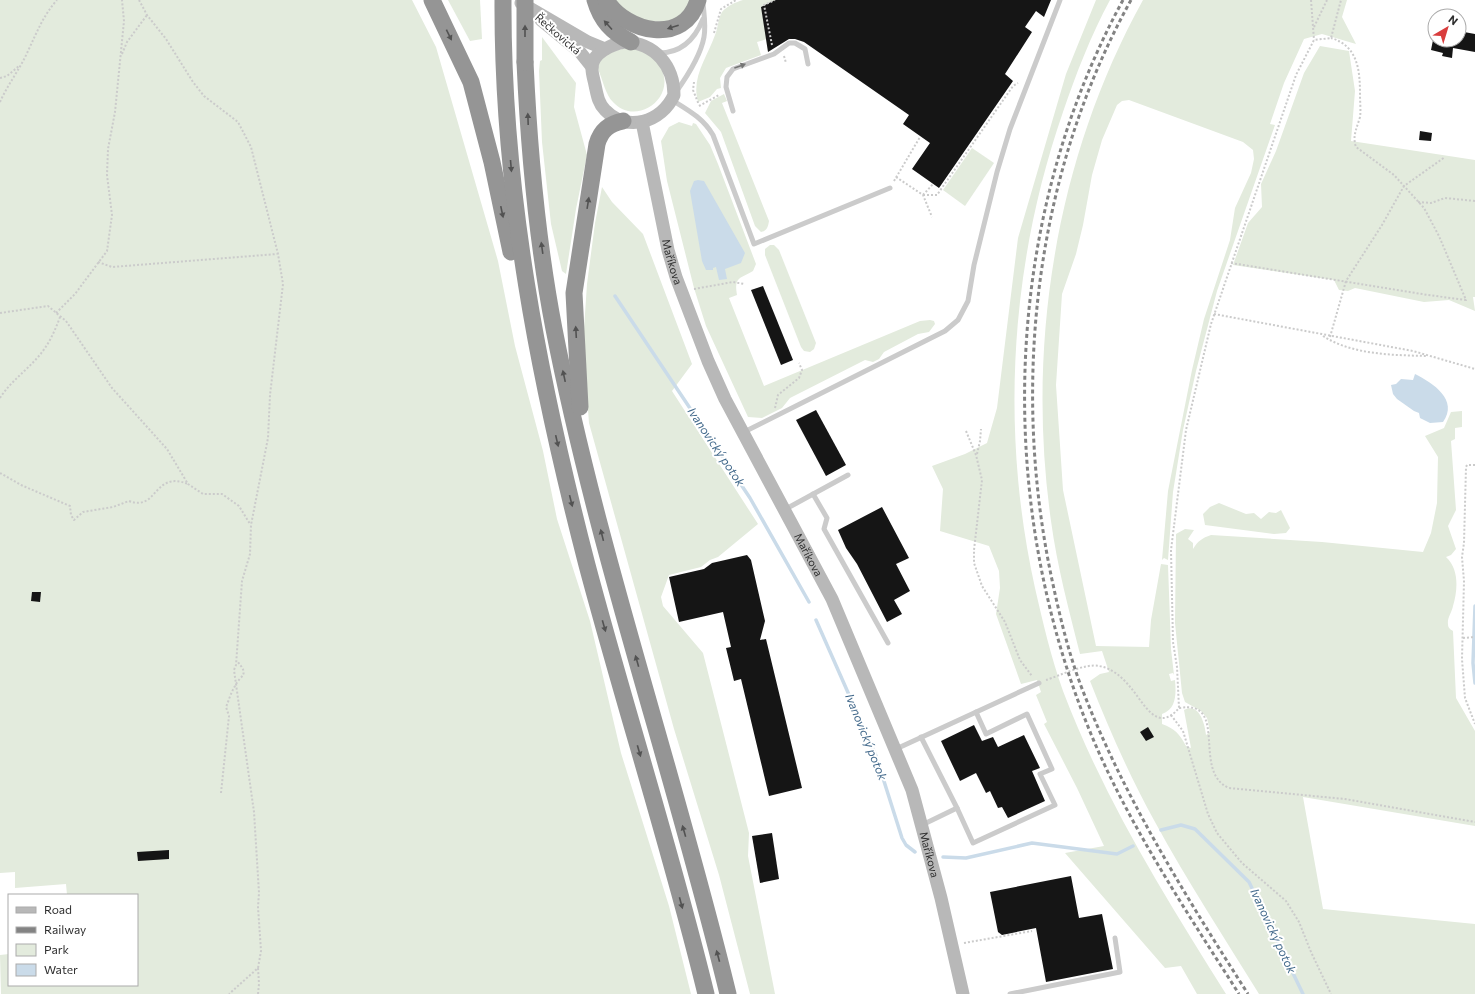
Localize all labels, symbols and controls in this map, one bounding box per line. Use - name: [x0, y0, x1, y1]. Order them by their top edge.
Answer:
- north arrow: [1427, 8, 1467, 48]
- street label: Řečkovická: [533, 10, 584, 57]
- text: N: [1446, 12, 1461, 27]
- one-way arrow: [603, 20, 612, 30]
- one-way arrow: [522, 24, 528, 37]
- one-way arrow: [666, 25, 678, 31]
- one-way arrow: [446, 29, 452, 41]
- one-way arrow: [735, 63, 747, 69]
- one-way arrow: [525, 112, 531, 125]
- one-way arrow: [508, 159, 514, 172]
- one-way arrow: [585, 197, 591, 209]
- one-way arrow: [500, 206, 506, 219]
- street label: Maříkova: [660, 238, 685, 286]
- one-way arrow: [539, 242, 545, 254]
- one-way arrow: [573, 325, 579, 338]
- one-way arrow: [561, 370, 567, 382]
- water label: Ivanovický potok: [685, 404, 749, 489]
- one-way arrow: [554, 435, 560, 448]
- one-way arrow: [569, 494, 575, 507]
- one-way arrow: [599, 529, 605, 541]
- street label: Maříkova: [792, 531, 826, 578]
- one-way arrow: [602, 620, 608, 633]
- one-way arrow: [634, 654, 640, 666]
- water label: Ivanovický potok: [843, 691, 891, 782]
- one-way arrow: [636, 746, 642, 758]
- one-way arrow: [681, 824, 687, 837]
- street label: Maříkova: [917, 830, 942, 879]
- water label: Ivanovický potok: [1248, 886, 1300, 976]
- legend: [8, 894, 138, 986]
- one-way arrow: [679, 897, 685, 909]
- text: Road: [44, 902, 72, 916]
- text: Railway: [44, 922, 86, 936]
- text: Park: [44, 942, 70, 956]
- one-way arrow: [715, 950, 721, 962]
- text: Water: [44, 962, 78, 976]

